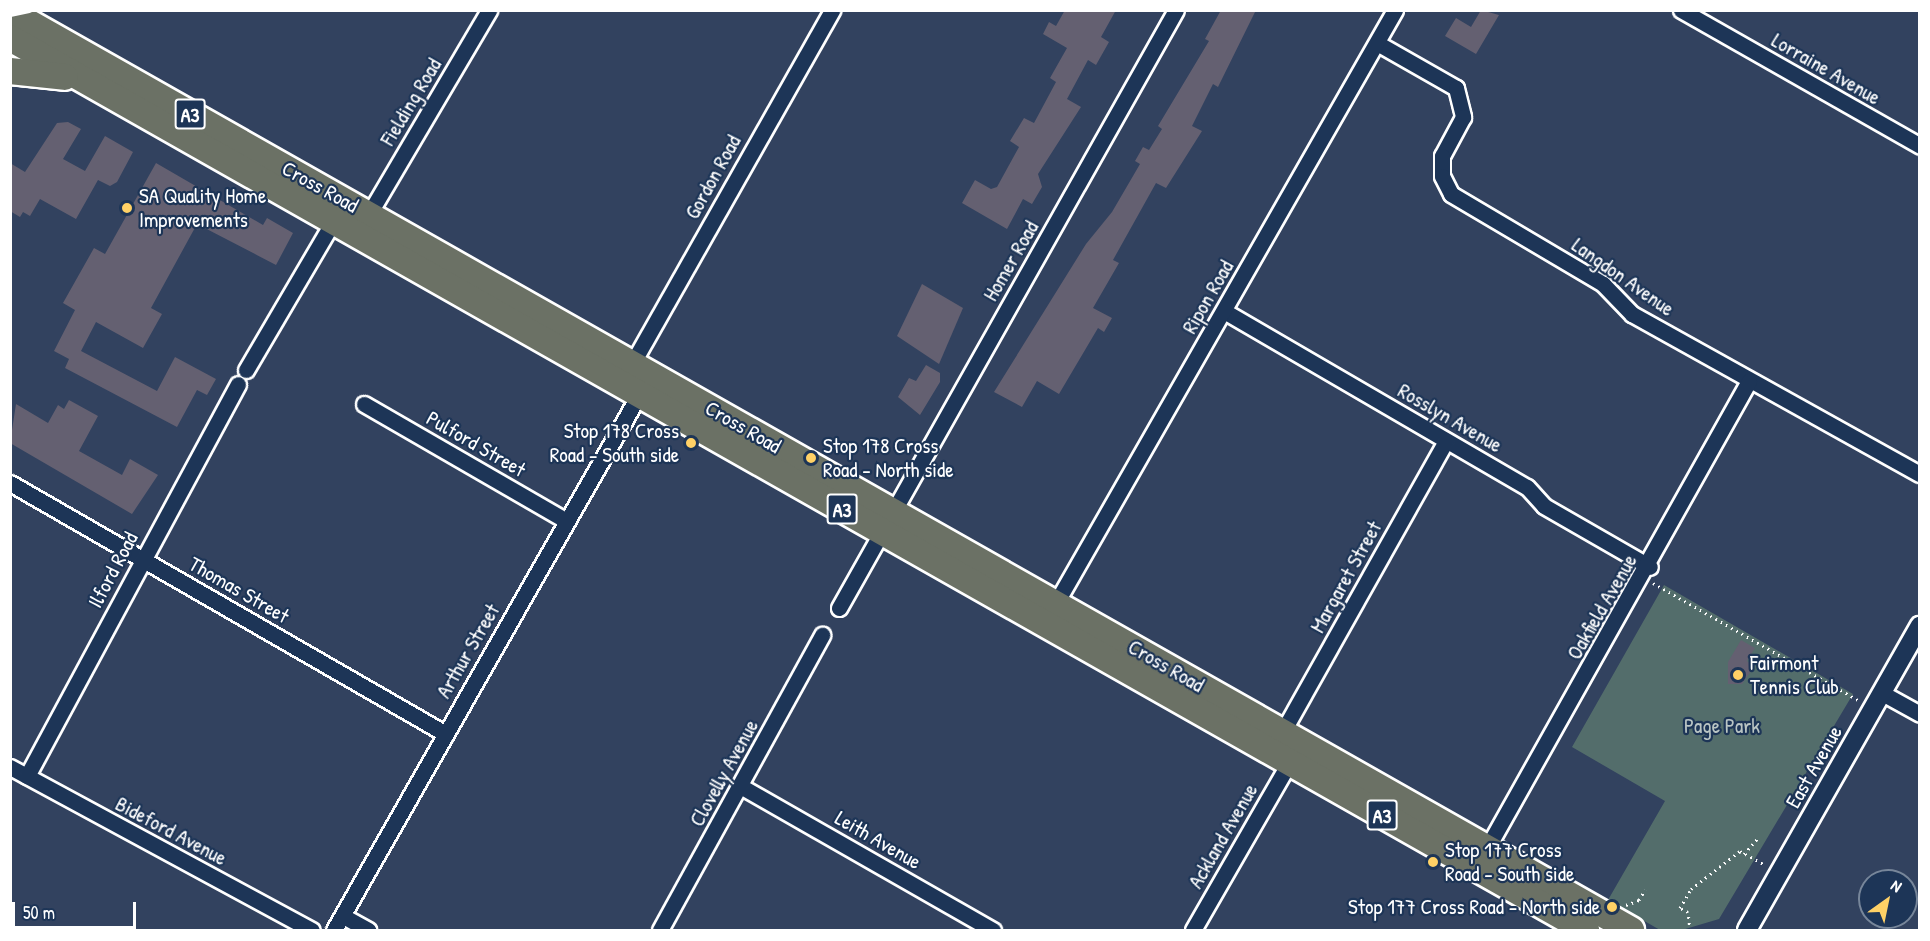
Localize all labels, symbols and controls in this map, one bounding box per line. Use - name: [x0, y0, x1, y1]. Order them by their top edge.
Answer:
- street label: Lorraine Avenue: [1767, 28, 1885, 110]
- street label: Fielding Road: [375, 54, 447, 150]
- road number: A3: [174, 97, 207, 131]
- street label: Gordon Road: [680, 131, 746, 223]
- street label: Cross Road: [277, 156, 363, 218]
- place label: SA Quality Home Improvements: [139, 183, 266, 233]
- marker: SA Quality Home Improvements: [120, 201, 134, 215]
- street label: Homer Road: [978, 216, 1044, 306]
- street label: Langdon Avenue: [1567, 233, 1679, 321]
- street label: Ripon Road: [1177, 256, 1239, 338]
- street label: Rosslyn Avenue: [1393, 378, 1507, 458]
- street label: Cross Road: [701, 395, 785, 459]
- street label: Pulford Street: [422, 406, 530, 482]
- place label: Stop 178 Cross Road - South side: [550, 418, 679, 468]
- place label: Stop 178 Cross Road - North side: [823, 433, 953, 483]
- marker: Stop 178 Cross Road - South side: [684, 436, 698, 450]
- marker: Stop 178 Cross Road - North side: [804, 451, 818, 465]
- road number: A3: [826, 492, 858, 526]
- street label: Margaret Street: [1305, 517, 1387, 637]
- street label: Ilford Road: [83, 528, 143, 612]
- street label: Oakfield Avenue: [1562, 550, 1642, 664]
- street label: Thomas Street: [184, 551, 294, 629]
- street label: Arthur Street: [431, 599, 505, 703]
- street label: Cross Road: [1124, 634, 1208, 698]
- place label: Fairmont Tennis Club: [1750, 650, 1839, 700]
- marker: Fairmont Tennis Club: [1731, 668, 1745, 682]
- park label: Page Park: [1684, 713, 1760, 739]
- street label: Clovelly Avenue: [684, 715, 764, 831]
- street label: East Avenue: [1780, 721, 1848, 813]
- street label: Ackland Avenue: [1183, 779, 1263, 893]
- street label: Bideford Avenue: [111, 791, 231, 871]
- road number: A3: [1366, 798, 1398, 832]
- street label: Leith Avenue: [831, 805, 925, 875]
- place label: Stop 177 Cross Road - South side: [1445, 837, 1574, 887]
- marker: Stop 177 Cross Road - South side: [1426, 855, 1440, 869]
- north arrow: [1858, 869, 1918, 929]
- text: N: [1887, 874, 1906, 897]
- scale bar: [15, 890, 140, 928]
- place label: Stop 177 Cross Road - North side: [1348, 894, 1600, 920]
- text: 50 m: [23, 900, 55, 925]
- marker: Stop 177 Cross Road - North side: [1605, 900, 1619, 914]

